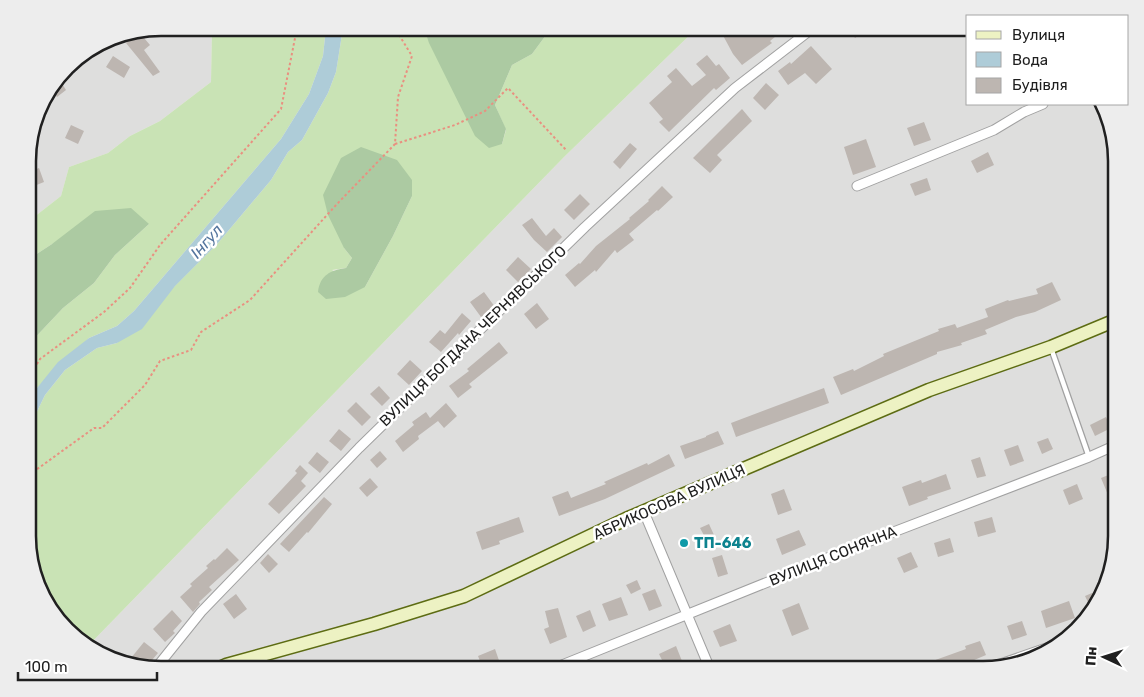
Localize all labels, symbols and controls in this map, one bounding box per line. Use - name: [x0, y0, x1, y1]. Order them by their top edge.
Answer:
- legend: [966, 15, 1129, 105]
- text: Вулиця: [1012, 26, 1065, 44]
- text: Вода: [1012, 51, 1048, 69]
- text: Будівля: [1012, 76, 1068, 94]
- water label: Інгул: [186, 221, 226, 262]
- street label: ВУЛИЦЯ БОГДАНА ЧЕРНЯВСЬКОГО: [376, 242, 570, 430]
- street label: АБРИКОСОВА ВУЛИЦЯ: [590, 460, 748, 544]
- street label: ВУЛИЦЯ СОНЯЧНА: [767, 522, 899, 590]
- place label: ТП-646: [694, 534, 752, 552]
- marker: ТП-646: [678, 537, 690, 549]
- north arrow: [1079, 632, 1129, 682]
- text: Пн: [1082, 646, 1101, 666]
- scale bar: [18, 650, 156, 682]
- text: 100 m: [25, 658, 67, 676]

